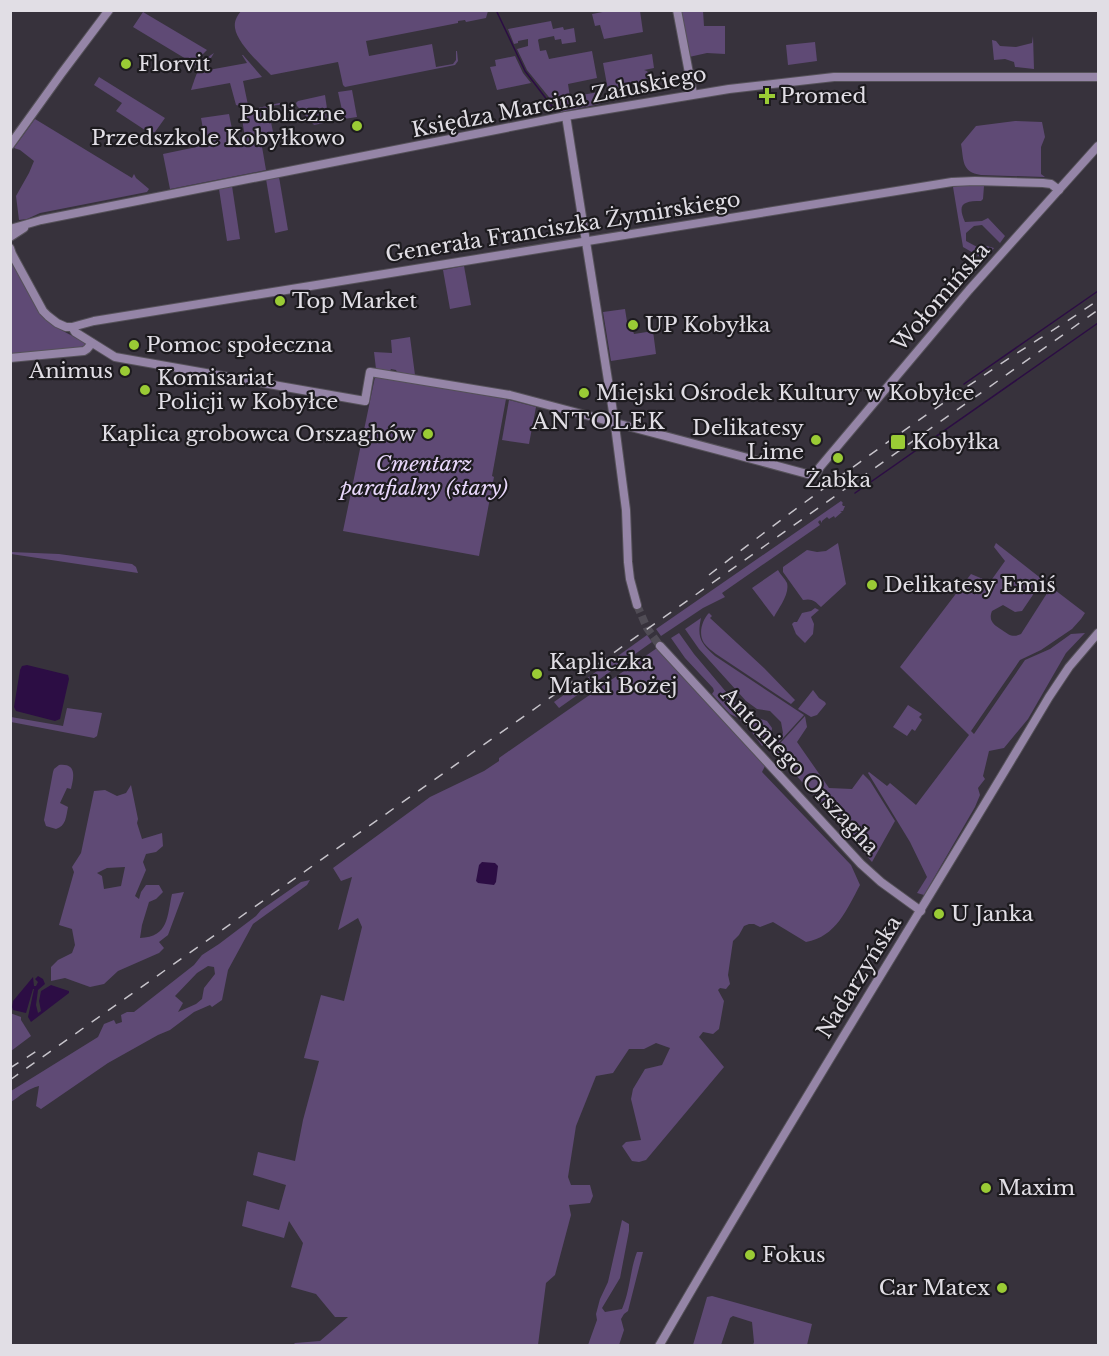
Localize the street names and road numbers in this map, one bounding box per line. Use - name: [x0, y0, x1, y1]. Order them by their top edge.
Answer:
- street label: Księdza Marcina Załuskiego: [409, 61, 709, 143]
- street label: Generała Franciszka Żymirskiego: [384, 186, 742, 268]
- street label: Wołomińska: [886, 237, 996, 357]
- street label: Antoniego Orszagha: [715, 681, 885, 860]
- street label: Nadarzyńska: [811, 911, 907, 1043]

